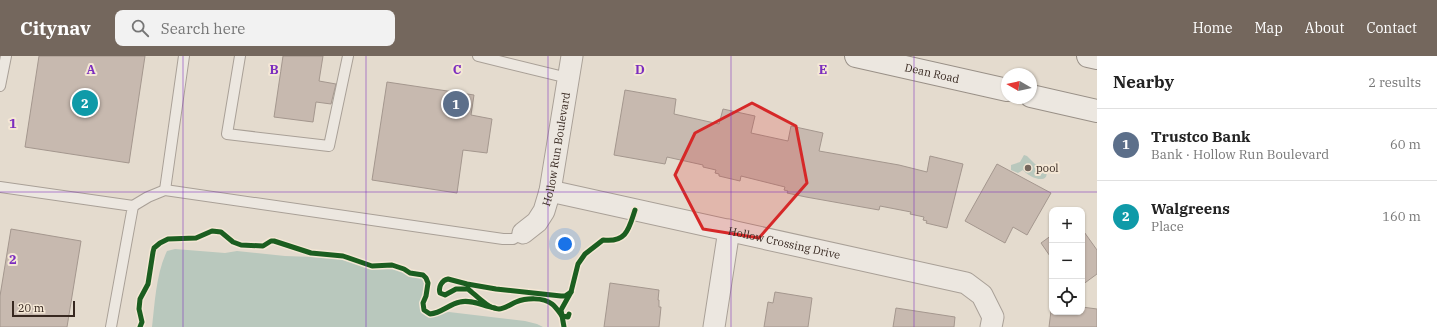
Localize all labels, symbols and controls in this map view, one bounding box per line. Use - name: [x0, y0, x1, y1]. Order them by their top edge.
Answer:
- search box: [115, 10, 395, 46]
- text: Citynav: [20, 16, 91, 40]
- icon: search: [129, 17, 151, 39]
- text: Search here: [161, 19, 245, 38]
- text: Home: [1193, 19, 1232, 37]
- text: Map: [1254, 19, 1283, 37]
- text: About: [1305, 19, 1344, 37]
- text: Contact: [1366, 19, 1417, 37]
- street label: Dean Road: [903, 60, 961, 86]
- text: A: [86, 61, 96, 78]
- text: B: [269, 61, 279, 78]
- text: C: [453, 61, 462, 78]
- text: D: [635, 61, 645, 78]
- text: E: [819, 61, 827, 78]
- north arrow: [1001, 68, 1037, 104]
- text: Nearby: [1113, 71, 1174, 93]
- text: 2 results: [1368, 74, 1421, 91]
- pin: 2: [72, 88, 98, 118]
- pin: 1: [443, 89, 469, 119]
- street label: Hollow Run Boulevard: [539, 91, 573, 208]
- text: 1: [9, 115, 17, 132]
- text: Trustco Bank: [1151, 127, 1250, 146]
- text: 1: [1122, 136, 1130, 153]
- text: 60 m: [1390, 136, 1421, 153]
- text: Bank · Hollow Run Boulevard: [1151, 146, 1329, 163]
- place label: pool: [1036, 161, 1059, 175]
- marker: pool: [1023, 163, 1033, 173]
- text: Walgreens: [1151, 199, 1230, 218]
- map controls: [1049, 207, 1085, 315]
- button: +: [1049, 207, 1085, 243]
- text: 2: [1122, 208, 1130, 225]
- text: 160 m: [1382, 208, 1421, 225]
- text: Place: [1151, 218, 1184, 235]
- street label: Hollow Crossing Drive: [727, 224, 842, 262]
- your location: [555, 234, 575, 254]
- button: −: [1049, 243, 1085, 279]
- text: 2: [9, 251, 17, 268]
- button: locate: [1049, 279, 1085, 315]
- scale bar: [12, 299, 75, 318]
- text: 20 m: [18, 301, 44, 315]

